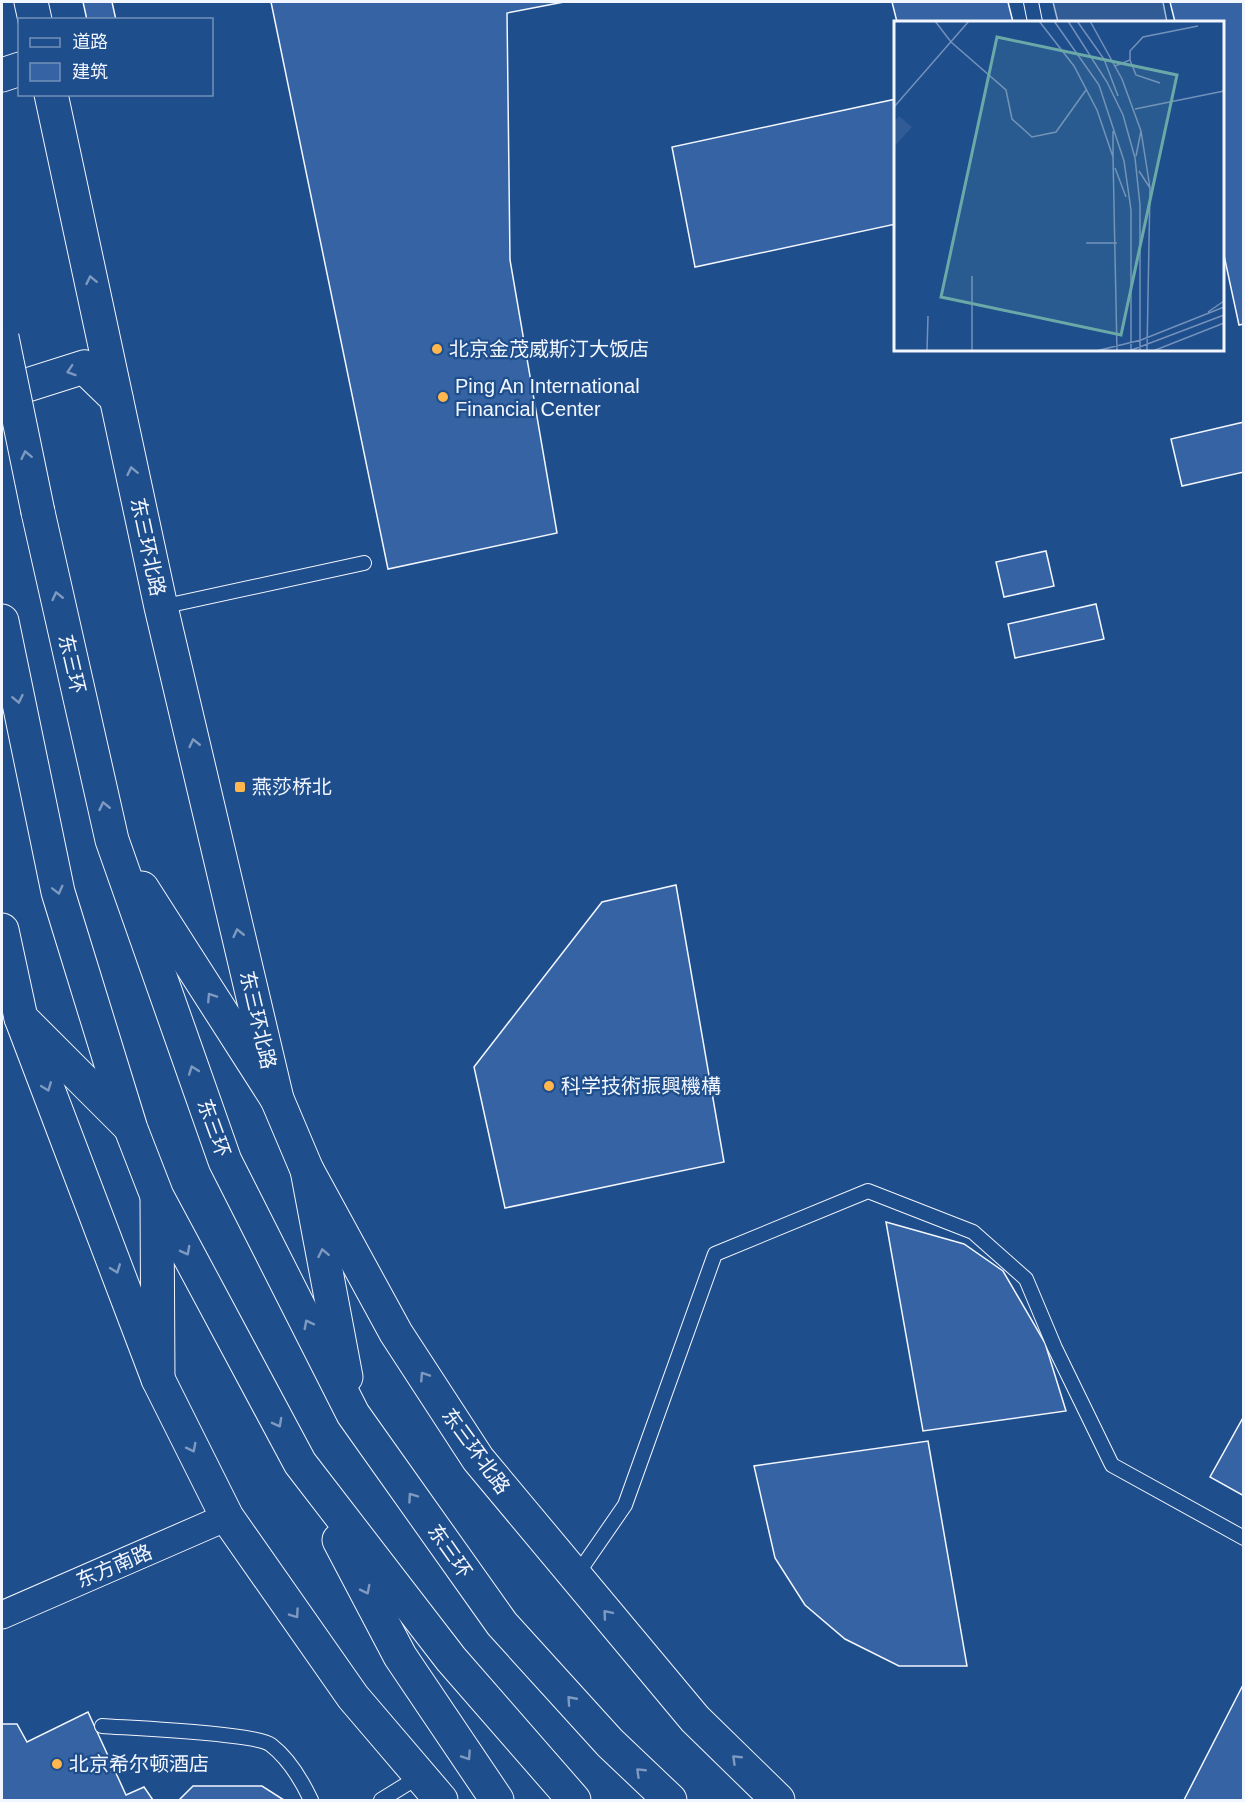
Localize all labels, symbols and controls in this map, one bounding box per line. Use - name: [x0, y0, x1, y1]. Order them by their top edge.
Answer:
- legend: [18, 18, 213, 96]
- inset map: [894, 21, 1224, 351]
- text: 道路: [72, 32, 108, 52]
- text: 建筑: [72, 62, 108, 82]
- one-way arrow: [85, 275, 98, 285]
- place label: 北京金茂威斯汀大饭店: [449, 338, 649, 360]
- marker: 北京金茂威斯汀大饭店: [430, 342, 444, 356]
- one-way arrow: [66, 364, 77, 376]
- place label: Ping An International Financial Center: [455, 375, 640, 420]
- marker: Ping An International Financial Center: [436, 390, 450, 404]
- one-way arrow: [20, 450, 33, 460]
- one-way arrow: [126, 466, 139, 476]
- street label: 东三环北路: [127, 496, 169, 598]
- one-way arrow: [51, 591, 64, 601]
- street label: 东三环: [55, 632, 89, 696]
- one-way arrow: [11, 694, 24, 704]
- one-way arrow: [188, 738, 201, 748]
- place label: 燕莎桥北: [252, 776, 332, 798]
- marker: 燕莎桥北: [233, 780, 247, 794]
- one-way arrow: [98, 802, 111, 812]
- one-way arrow: [51, 885, 64, 895]
- one-way arrow: [233, 928, 246, 938]
- street label: 东三环北路: [236, 969, 280, 1071]
- one-way arrow: [207, 993, 219, 1003]
- one-way arrow: [188, 1066, 201, 1076]
- place label: 科学技術振興機構: [561, 1075, 721, 1097]
- marker: 科学技術振興機構: [542, 1079, 556, 1093]
- one-way arrow: [39, 1081, 52, 1092]
- street label: 东三环: [193, 1096, 235, 1160]
- one-way arrow: [179, 1245, 190, 1255]
- one-way arrow: [317, 1249, 330, 1259]
- one-way arrow: [109, 1263, 121, 1274]
- one-way arrow: [304, 1320, 315, 1331]
- one-way arrow: [421, 1372, 432, 1383]
- street label: 东三环北路: [438, 1404, 514, 1498]
- one-way arrow: [271, 1417, 282, 1427]
- one-way arrow: [185, 1442, 197, 1453]
- one-way arrow: [408, 1493, 419, 1504]
- street label: 东三环: [424, 1520, 476, 1582]
- street label: 东方南路: [73, 1540, 155, 1592]
- one-way arrow: [359, 1584, 370, 1594]
- one-way arrow: [288, 1607, 299, 1618]
- one-way arrow: [604, 1610, 615, 1621]
- one-way arrow: [567, 1696, 578, 1706]
- one-way arrow: [460, 1749, 471, 1760]
- place label: 北京希尔顿酒店: [69, 1753, 209, 1775]
- one-way arrow: [733, 1756, 744, 1767]
- marker: 北京希尔顿酒店: [50, 1757, 64, 1771]
- one-way arrow: [636, 1768, 647, 1779]

